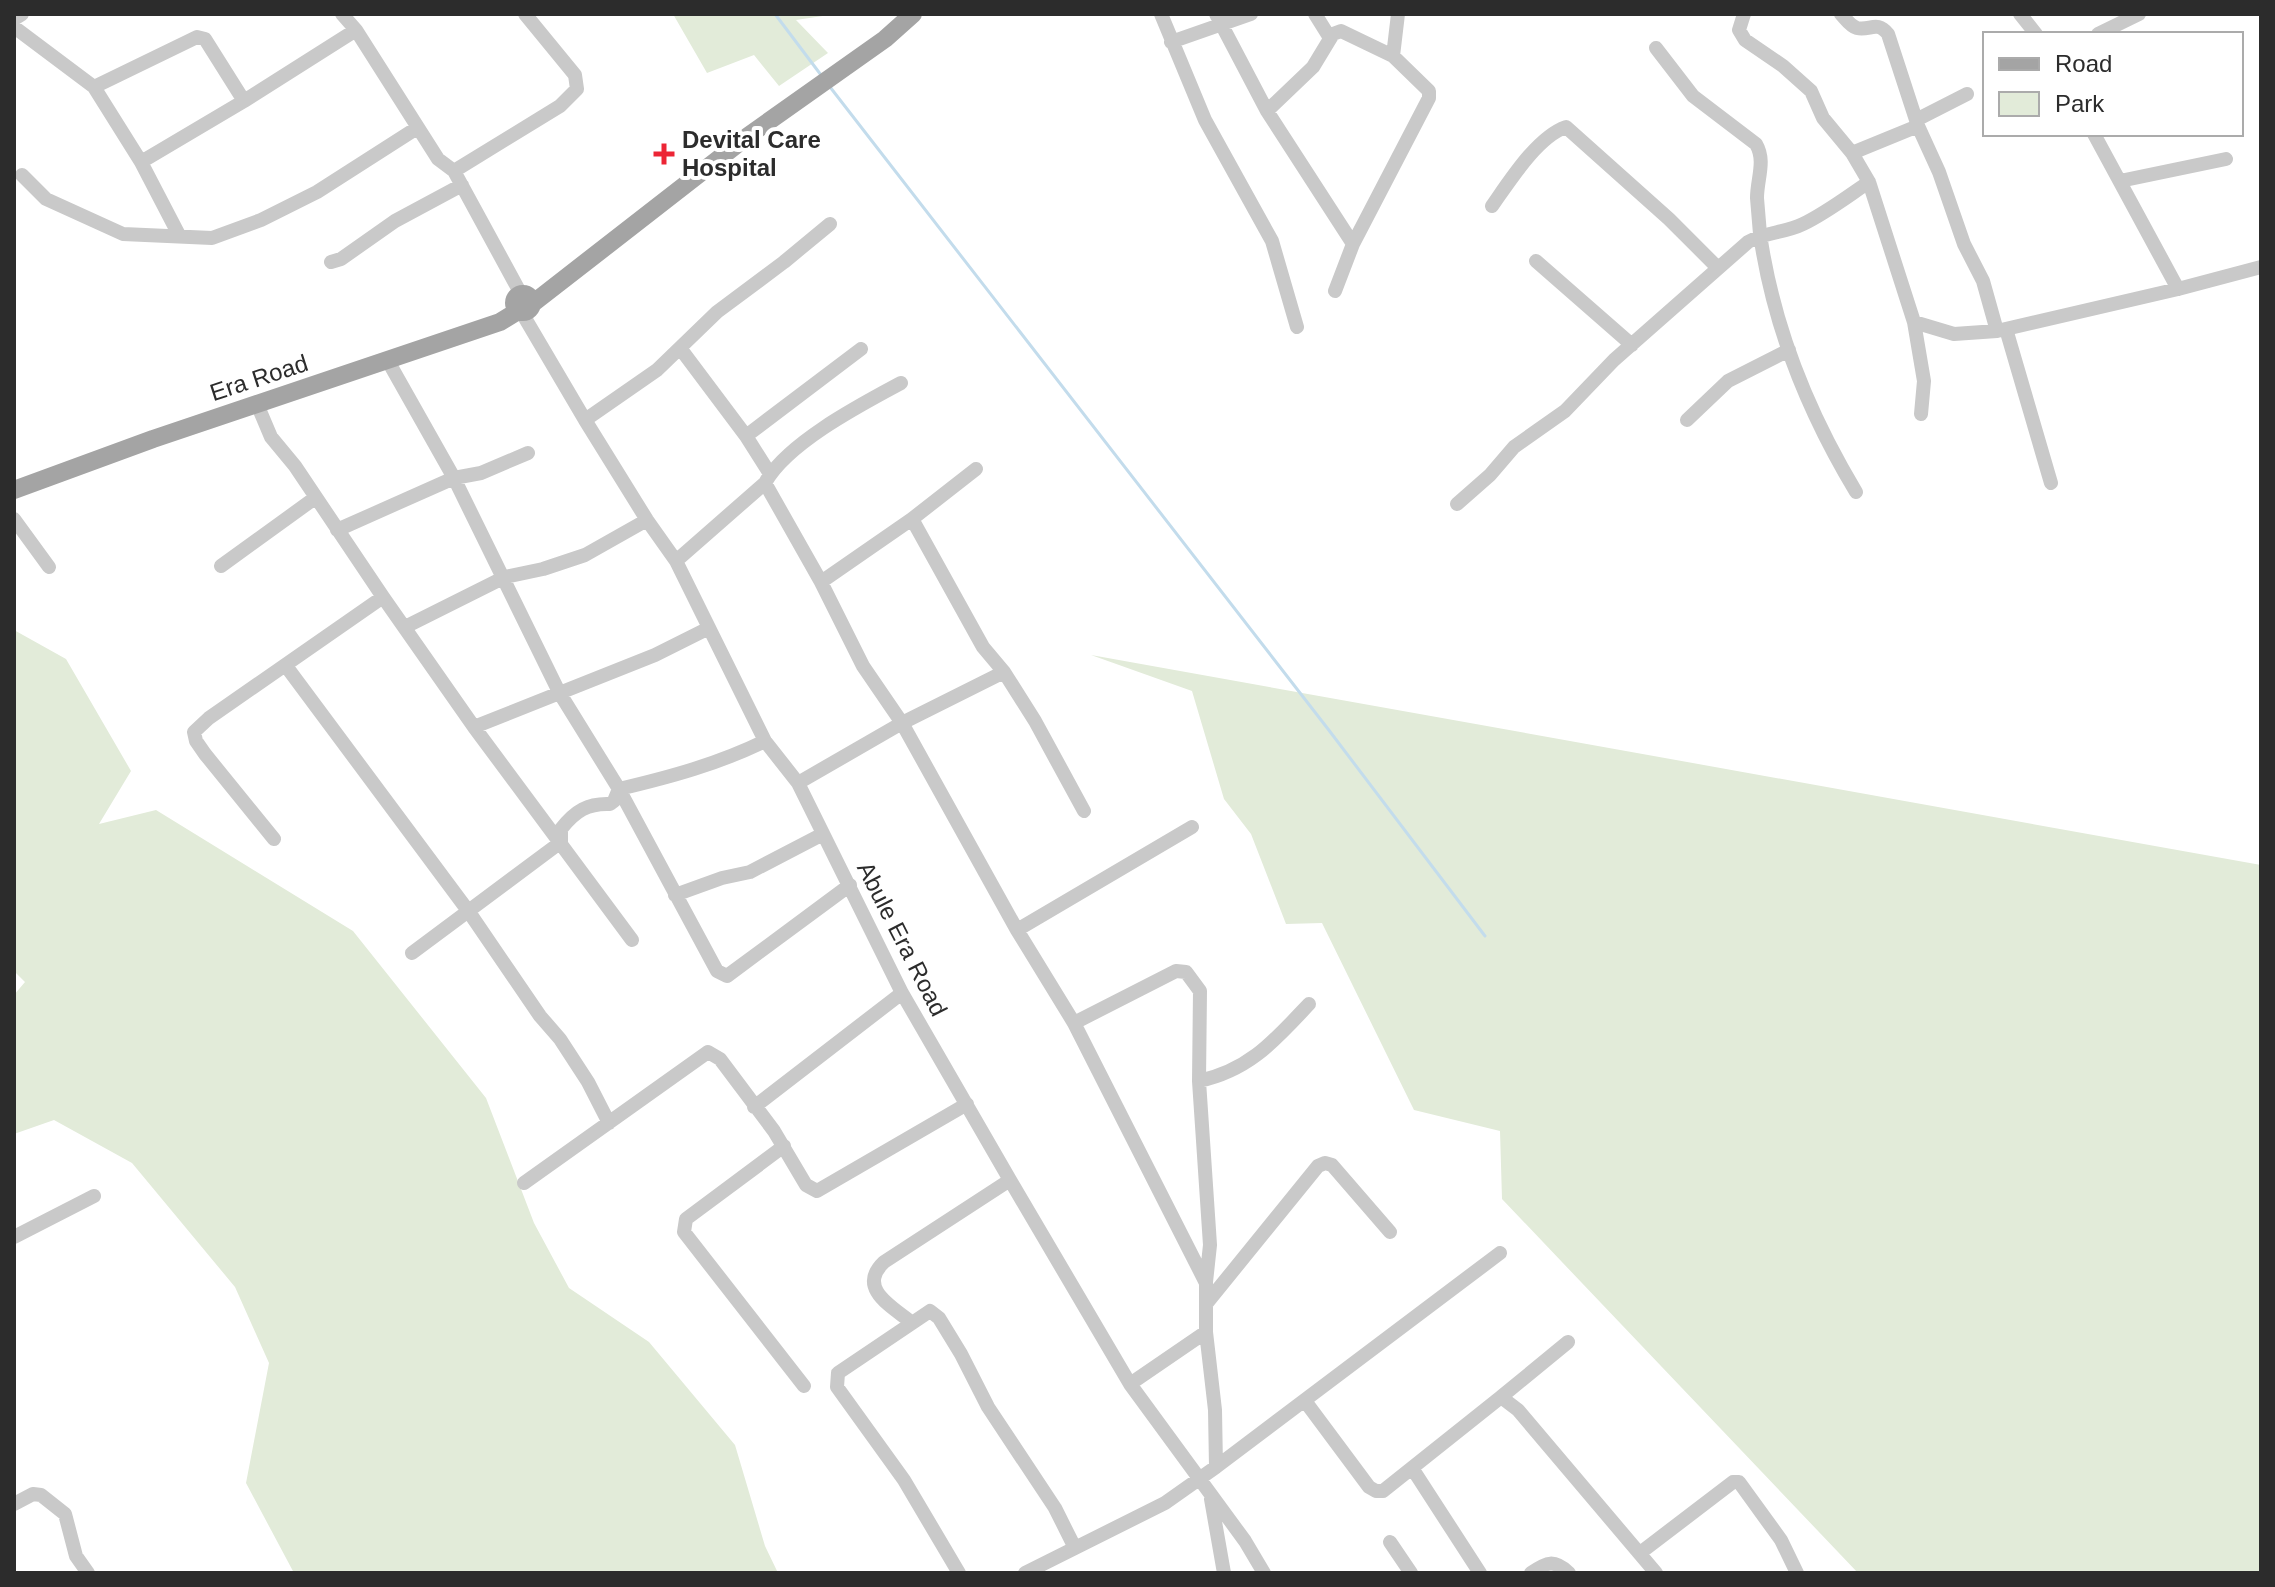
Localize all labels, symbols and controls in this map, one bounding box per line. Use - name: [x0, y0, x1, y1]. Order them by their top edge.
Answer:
- legend: [1983, 32, 2243, 136]
- text: Road: [2055, 50, 2112, 77]
- text: Park: [2055, 90, 2105, 117]
- place label: Devital Care Hospital: [682, 126, 821, 181]
- marker: Devital Care Hospital: [653, 143, 675, 165]
- street label: Era Road: [206, 349, 311, 406]
- street label: Abule Era Road: [852, 857, 953, 1020]

